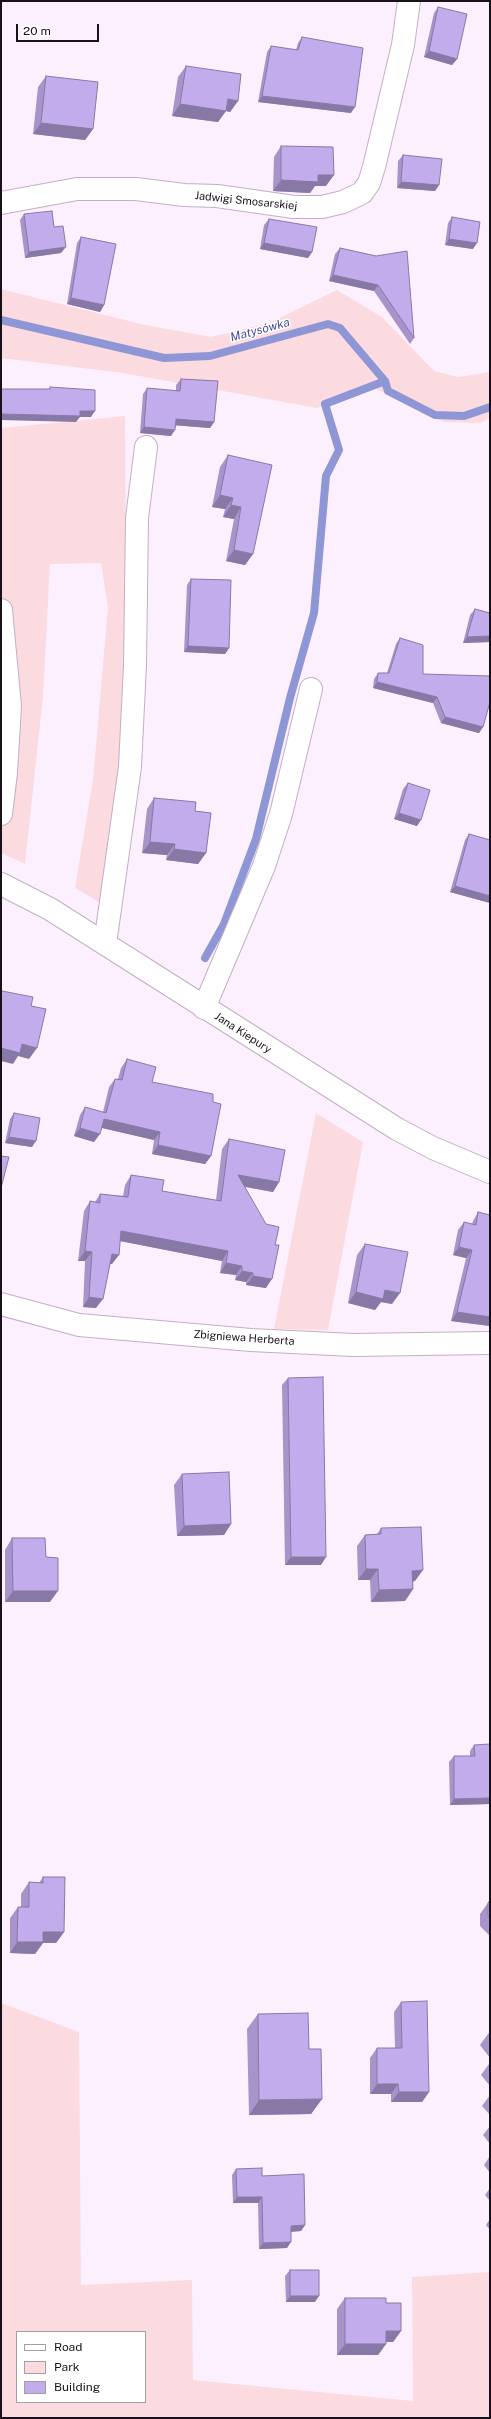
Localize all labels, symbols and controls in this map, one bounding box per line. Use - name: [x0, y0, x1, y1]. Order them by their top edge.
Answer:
- scale bar: [18, 16, 101, 42]
- text: 20 m: [23, 24, 51, 38]
- street label: Jadwigi Smosarskiej: [194, 189, 298, 213]
- water label: Matysówka: [229, 315, 291, 345]
- street label: Jana Kiepury: [212, 1010, 274, 1056]
- street label: Zbigniewa Herberta: [193, 1328, 295, 1348]
- legend: [16, 2331, 146, 2403]
- text: Road: [54, 2340, 82, 2354]
- text: Park: [54, 2360, 80, 2374]
- text: Building: [54, 2380, 100, 2394]

